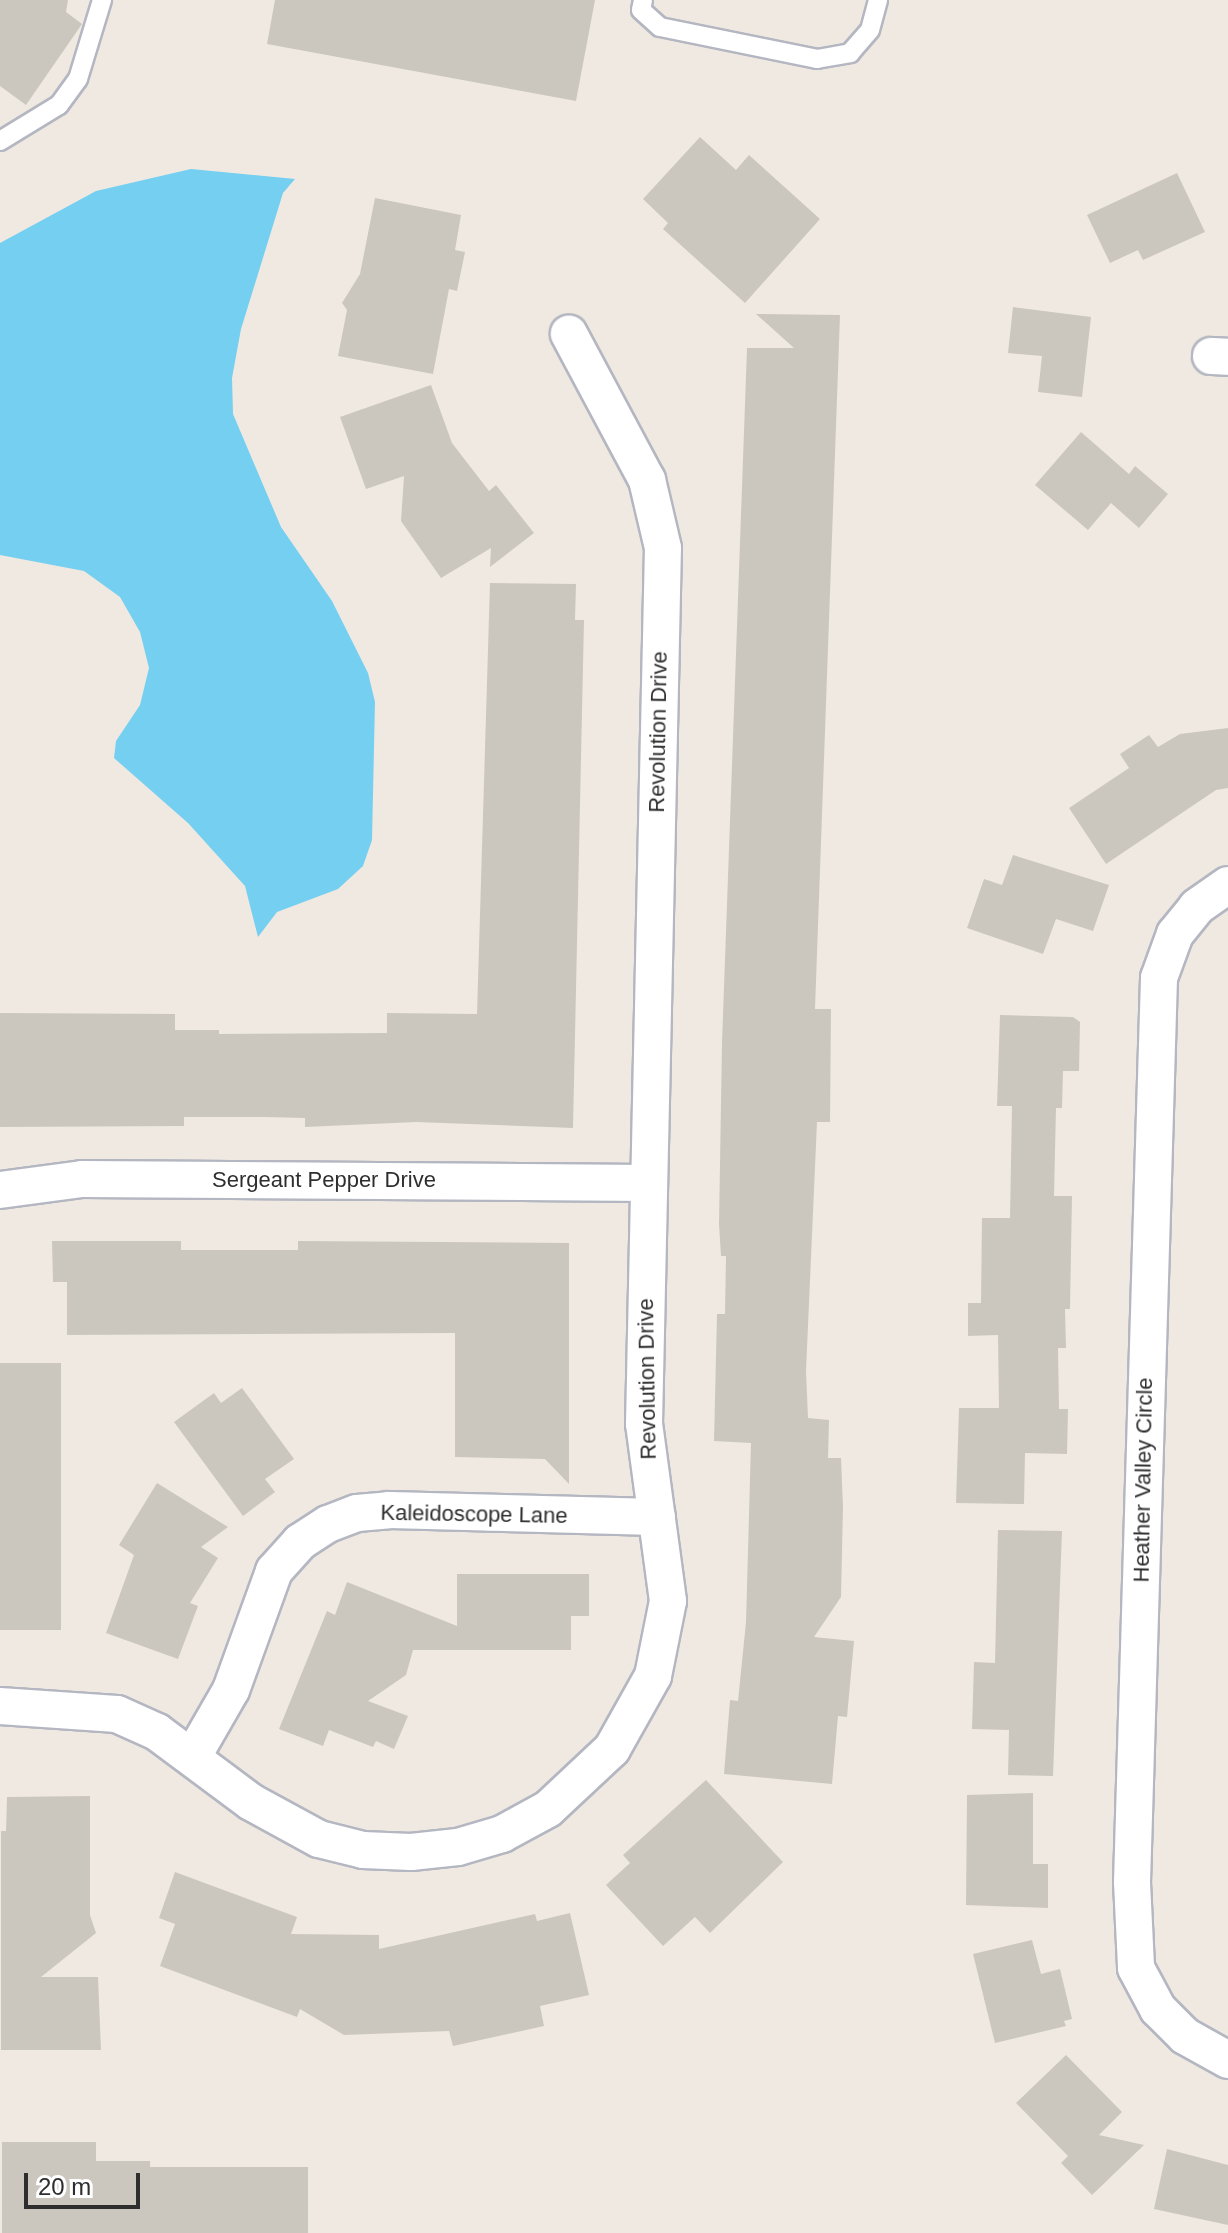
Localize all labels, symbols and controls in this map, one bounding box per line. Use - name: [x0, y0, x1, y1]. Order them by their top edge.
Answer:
- street label: Revolution Drive: [643, 651, 673, 813]
- street label: Sergeant Pepper Drive: [212, 1167, 436, 1193]
- street label: Revolution Drive: [632, 1298, 662, 1460]
- street label: Heather Valley Circle: [1128, 1377, 1158, 1583]
- street label: Kaleidoscope Lane: [380, 1499, 568, 1529]
- scale bar: [28, 2157, 144, 2207]
- text: 20 m: [38, 2173, 91, 2200]

